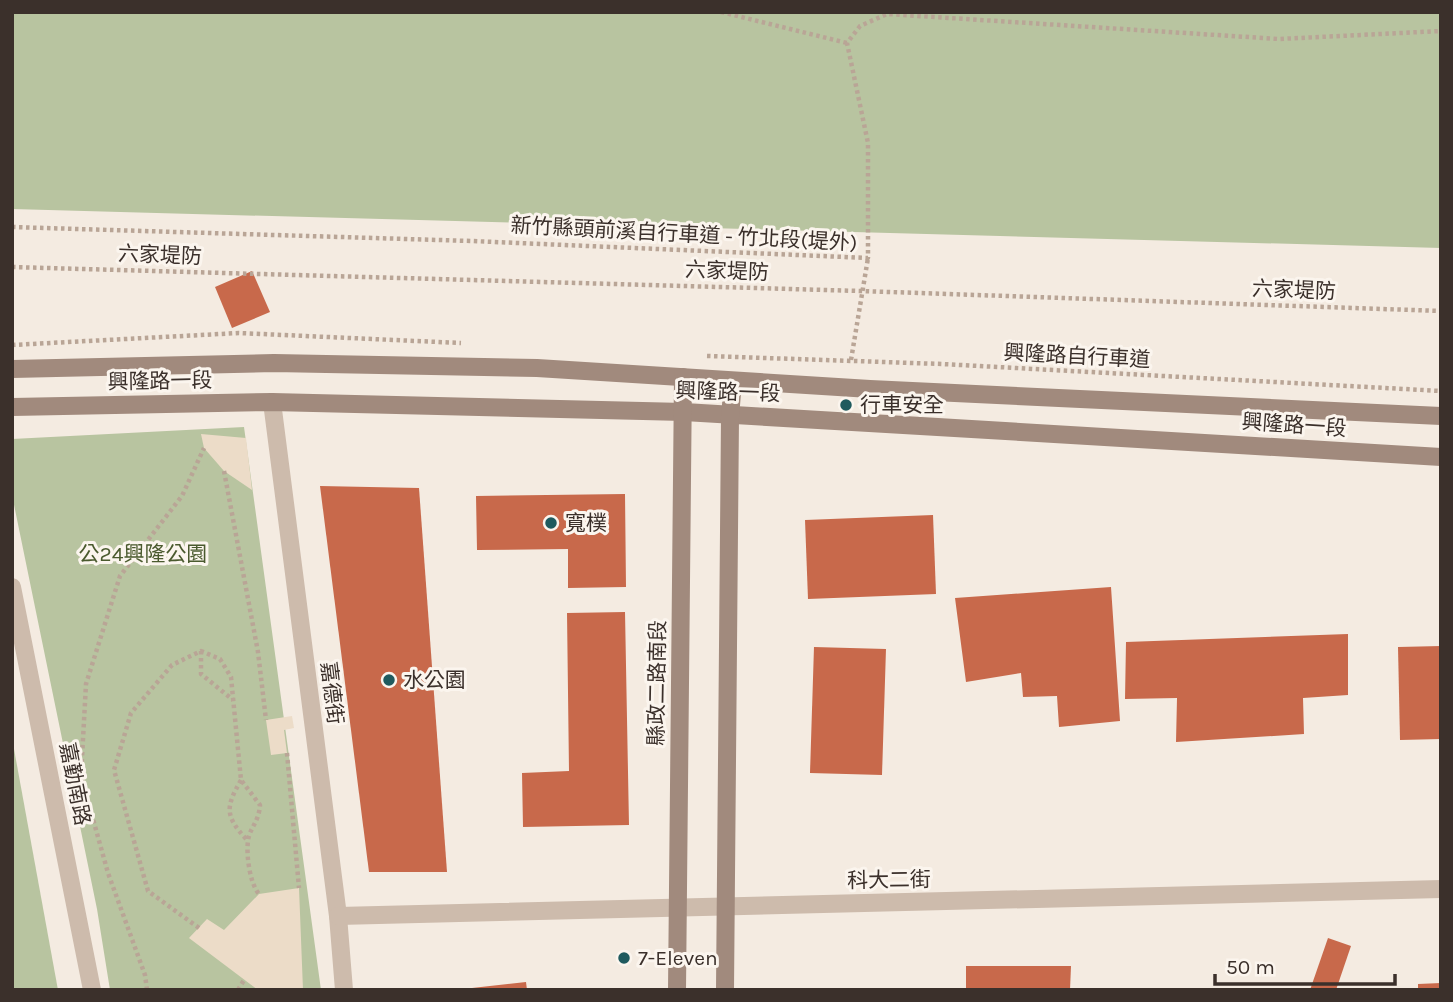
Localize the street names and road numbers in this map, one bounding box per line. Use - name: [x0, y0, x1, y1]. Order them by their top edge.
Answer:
- street label: 新竹縣頭前溪自行車道 - 竹北段(堤外): [510, 213, 858, 255]
- street label: 六家堤防: [118, 242, 202, 268]
- street label: 六家堤防: [685, 258, 769, 284]
- street label: 六家堤防: [1252, 277, 1336, 303]
- street label: 興隆路自行車道: [1003, 340, 1151, 372]
- street label: 興隆路一段: [107, 368, 213, 394]
- street label: 興隆路一段: [675, 378, 781, 406]
- street label: 興隆路一段: [1241, 409, 1347, 441]
- street label: 縣政二路南段: [644, 620, 670, 746]
- street label: 嘉德街: [316, 660, 348, 726]
- street label: 嘉勤南路: [55, 740, 95, 828]
- street label: 科大二街: [847, 867, 931, 893]

